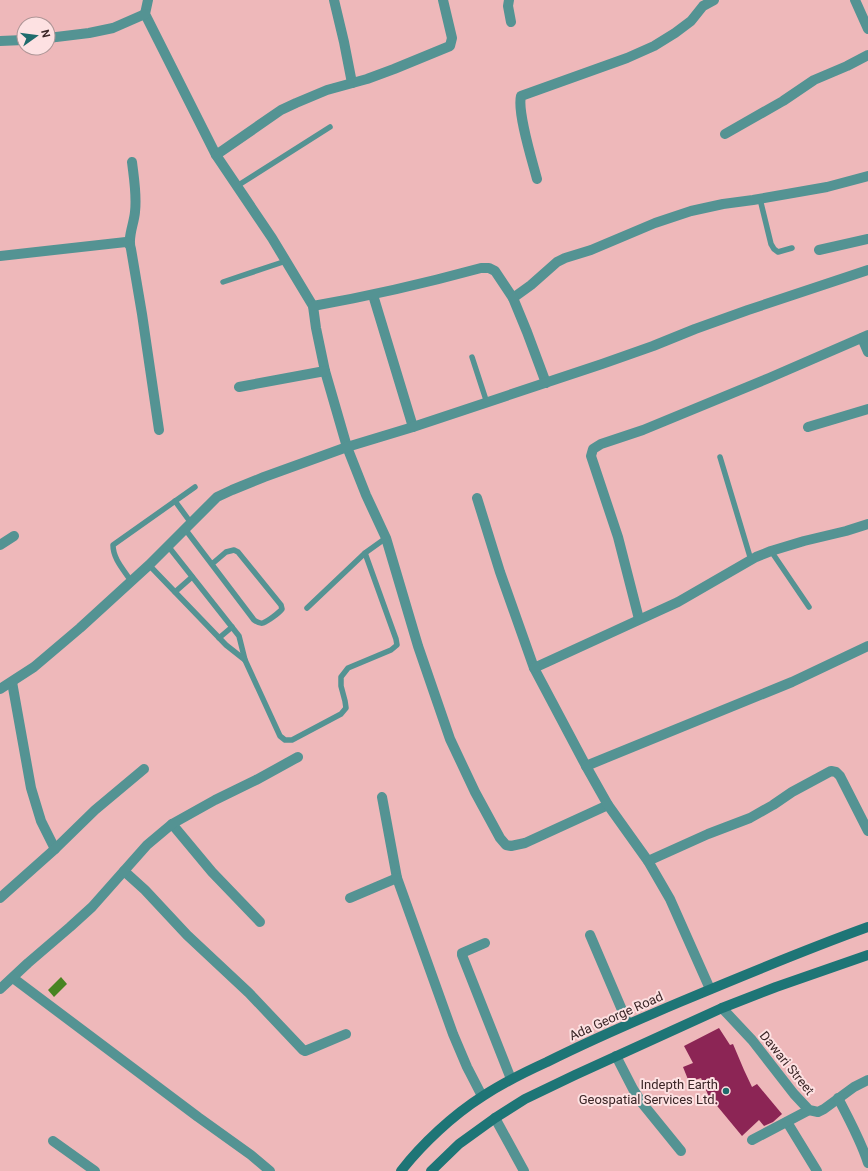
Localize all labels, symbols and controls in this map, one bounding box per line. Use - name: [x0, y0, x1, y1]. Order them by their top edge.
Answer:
- north arrow: [16, 16, 56, 56]
- text: N: [38, 28, 53, 39]
- street label: Ada George Road: [567, 989, 665, 1043]
- street label: Dawari Street: [757, 1028, 817, 1098]
- place label: Indepth Earth Geospatial Services Ltd.: [579, 1077, 718, 1107]
- marker: Indepth Earth Geospatial Services Ltd.: [721, 1086, 731, 1096]

